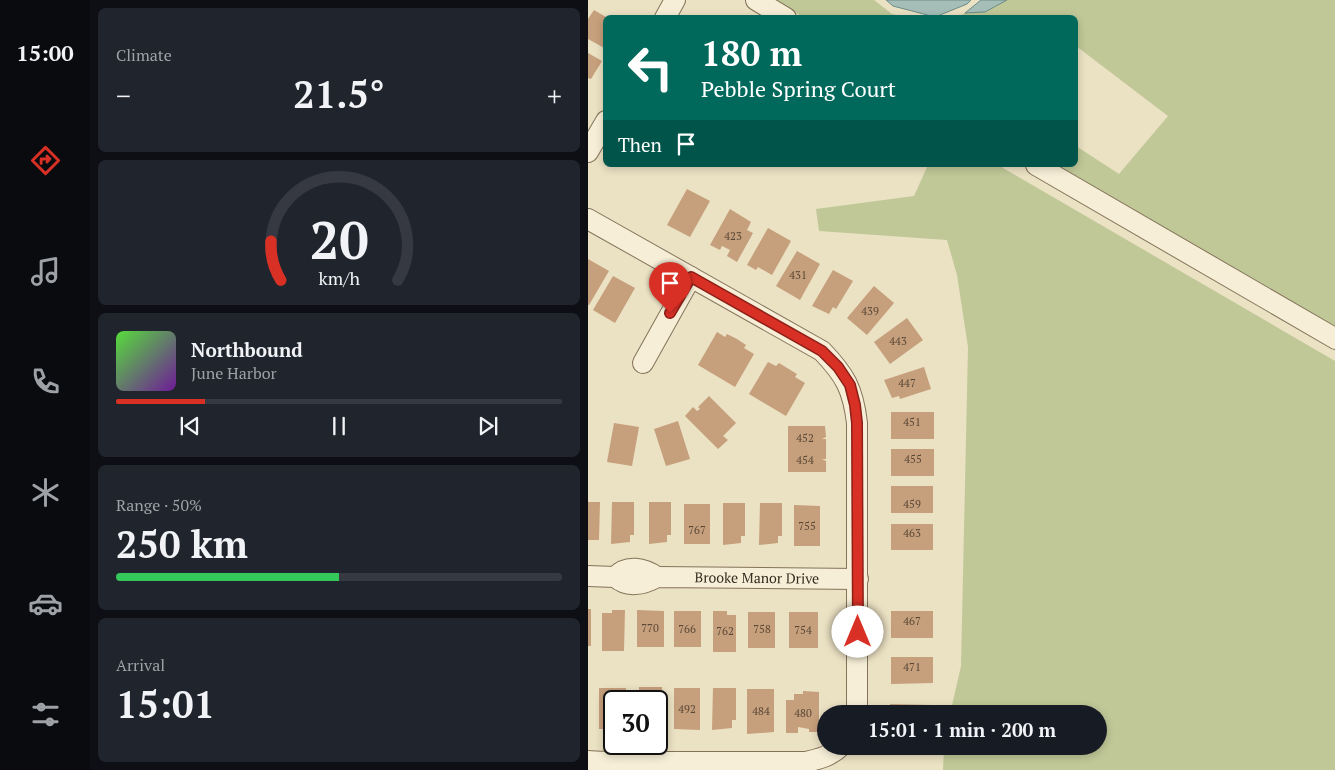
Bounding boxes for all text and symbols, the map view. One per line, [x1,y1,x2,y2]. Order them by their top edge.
text: 180 m [701,30,802,76]
icon: left [618,35,683,100]
text: 15:00 [16,38,74,67]
text: Climate [116,44,172,66]
text: 21.5° [293,69,385,119]
text: Pebble Spring Court [701,74,896,103]
text: − [116,77,131,114]
text: + [547,77,562,114]
icon: arrive [672,130,700,158]
text: Then [618,132,662,157]
icon: directions [28,143,63,178]
text: 20 [310,205,368,274]
house number: 423 [724,229,742,243]
icon: music [28,254,63,289]
pin [649,262,691,313]
text: km/h [318,266,360,290]
house number: 431 [789,268,807,282]
icon: arrive [656,269,684,297]
house number: 439 [861,304,879,318]
house number: 443 [889,334,907,348]
text: Northbound [191,337,303,362]
text: June Harbor [191,362,277,384]
icon: phone [28,364,63,399]
house number: 447 [898,376,916,390]
icon: previous [176,412,204,440]
icon: pause [325,412,353,440]
icon: next [474,412,502,440]
house number: 451 [903,415,921,429]
house number: 452 [796,431,814,445]
house number: 455 [904,452,922,466]
house number: 454 [796,453,814,467]
icon: climate [28,475,63,510]
text: Range · 50% [116,494,202,516]
house number: 459 [903,497,921,511]
text: 250 km [116,519,248,569]
house number: 755 [798,519,816,533]
house number: 767 [688,523,706,537]
house number: 463 [903,526,921,540]
street label: Brooke Manor Drive [695,567,819,588]
icon: car [28,586,63,621]
position arrow [831,605,883,657]
house number: 467 [903,614,921,628]
house number: 770 [641,621,659,635]
house number: 766 [678,622,696,636]
house number: 758 [753,622,771,636]
house number: 754 [794,623,812,637]
house number: 762 [716,624,734,638]
text: Arrival [116,654,165,676]
house number: 471 [903,660,921,674]
text: 15:01 [116,679,215,729]
speed limit sign: 30 [603,690,668,755]
icon: filters [28,697,63,732]
house number: 492 [678,702,696,716]
house number: 484 [752,704,770,718]
house number: 480 [794,706,812,720]
text: 15:01 · 1 min · 200 m [868,717,1056,742]

